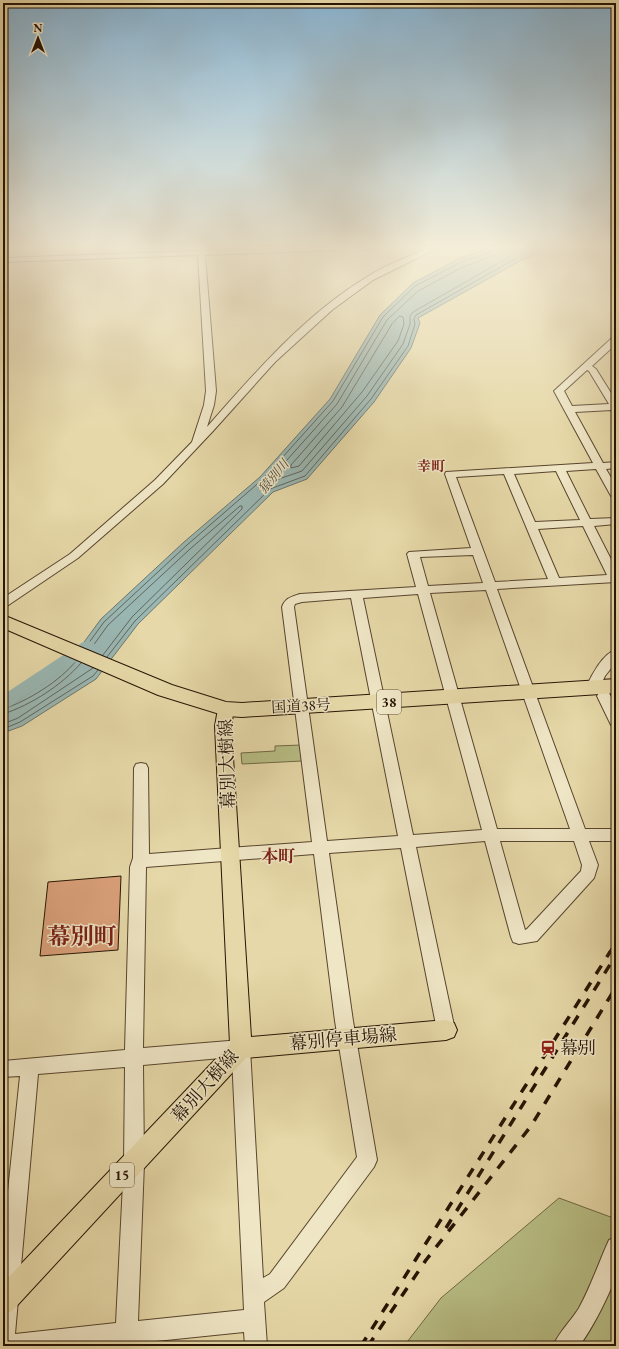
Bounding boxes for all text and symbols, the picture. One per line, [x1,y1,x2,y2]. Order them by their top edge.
north arrow [18,18,58,58]
text: N [34,21,43,35]
water label: 猿別川 [254,454,294,497]
district label: 幸町 [417,457,446,475]
road number: 38 [377,690,401,714]
street label: 国道38号 [271,694,331,717]
street label: 幕別大樹線 [213,719,240,809]
district label: 本町 [261,845,295,867]
district label: 幕別町 [48,921,117,951]
street label: 幕別停車場線 [288,1022,398,1055]
place label: 幕別 [560,1036,596,1059]
station icon: 幕別 [539,1039,557,1057]
street label: 幕別大樹線 [166,1045,243,1127]
road number: 15 [110,1163,134,1187]

